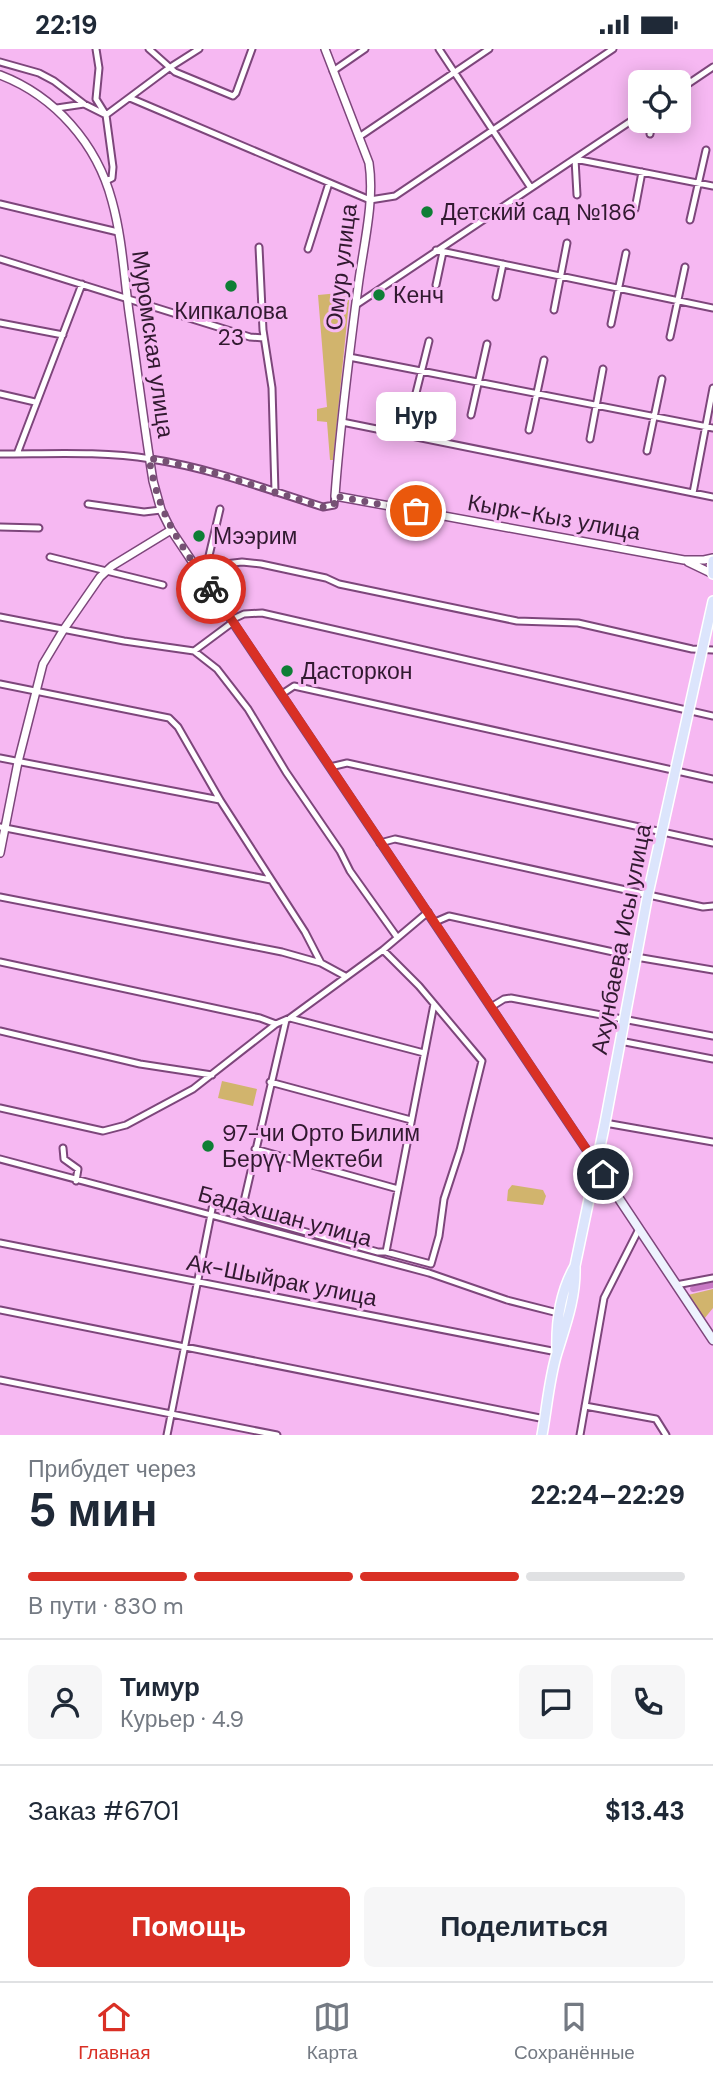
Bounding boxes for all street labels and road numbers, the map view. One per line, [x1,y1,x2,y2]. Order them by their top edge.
street label: Омур улица [318,202,364,332]
street label: Муромская улица [125,248,181,440]
street label: Кырк-Кыз улица [465,487,643,547]
street label: Ахунбаева Исы улица [584,821,658,1057]
street label: Бадахшан улица [195,1178,375,1254]
street label: Ак-Шыйрак улица [184,1247,380,1313]

